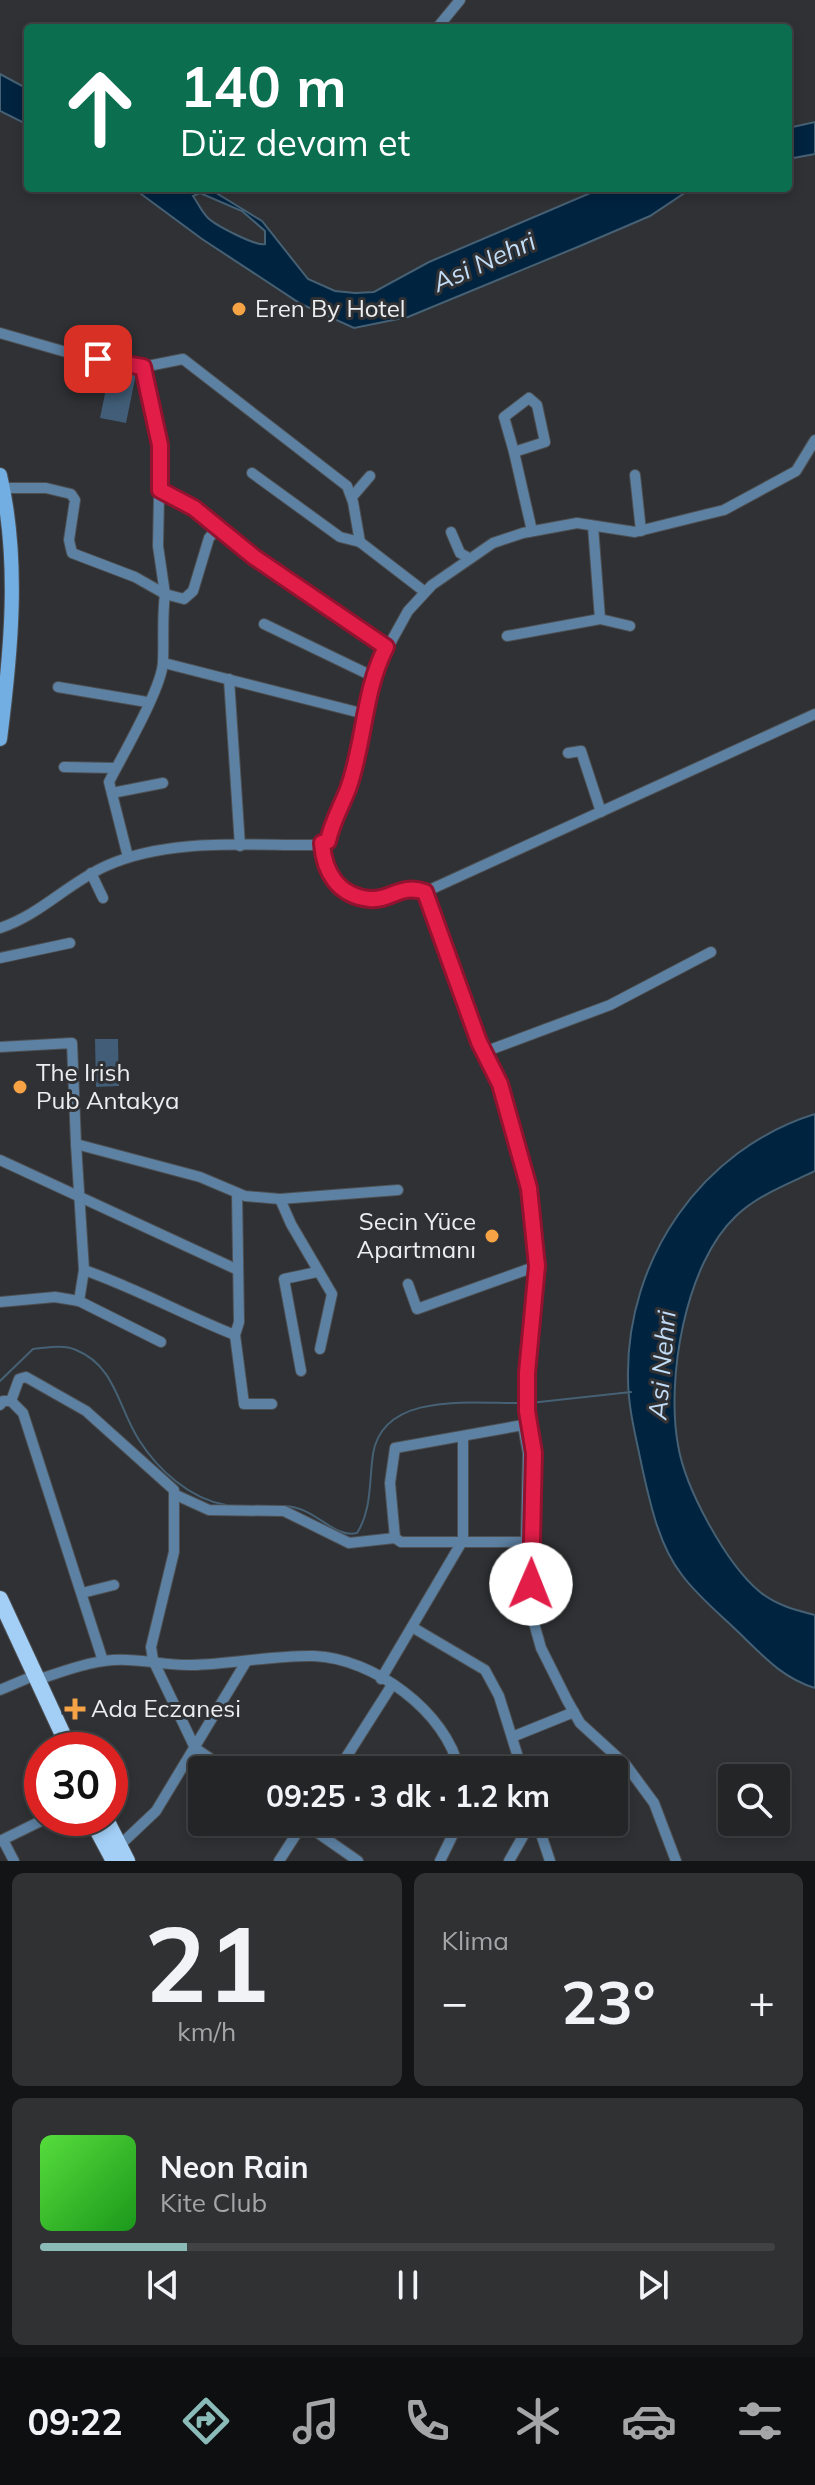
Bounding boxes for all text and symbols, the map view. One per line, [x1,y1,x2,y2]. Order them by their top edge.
text: 140 m [180,51,347,121]
icon: ahead [48,56,152,160]
text: Düz devam et [180,120,410,165]
water label: Asi Nehri [426,224,541,299]
place label: Eren By Hotel [255,293,405,323]
marker: Eren By Hotel [230,300,248,318]
pin [64,325,132,393]
icon: arrive [76,337,120,381]
place label: The Irish Pub Antakya [36,1057,179,1115]
marker: The Irish Pub Antakya [11,1078,29,1096]
place label: Secin Yüce Apartmanı [357,1206,476,1264]
marker: Secin Yüce Apartmanı [483,1227,501,1245]
water label: Asi Nehri [640,1308,683,1422]
position arrow [489,1542,573,1626]
place label: Ada Eczanesi [91,1693,241,1723]
marker: Ada Eczanesi [66,1700,84,1718]
speed limit sign: 30 [24,1732,128,1836]
map controls [718,1764,790,1836]
button: search [718,1764,790,1836]
text: 09:25 · 3 dk · 1.2 km [266,1777,550,1815]
text: 21 [144,1897,269,2028]
text: Klima [442,1924,509,1957]
text: 23° [561,1964,656,2039]
text: − [442,1974,468,2029]
text: + [749,1974,775,2029]
text: km/h [177,2015,236,2048]
text: Neon Rain [160,2148,309,2186]
text: Kite Club [160,2186,267,2219]
icon: previous [141,2263,185,2307]
icon: pause [386,2263,430,2307]
icon: next [631,2263,675,2307]
icon: directions [178,2393,234,2449]
icon: music [288,2393,344,2449]
icon: phone [399,2393,455,2449]
icon: climate [510,2393,566,2449]
icon: car [621,2393,677,2449]
icon: filters [732,2393,788,2449]
text: 09:22 [27,2399,123,2444]

